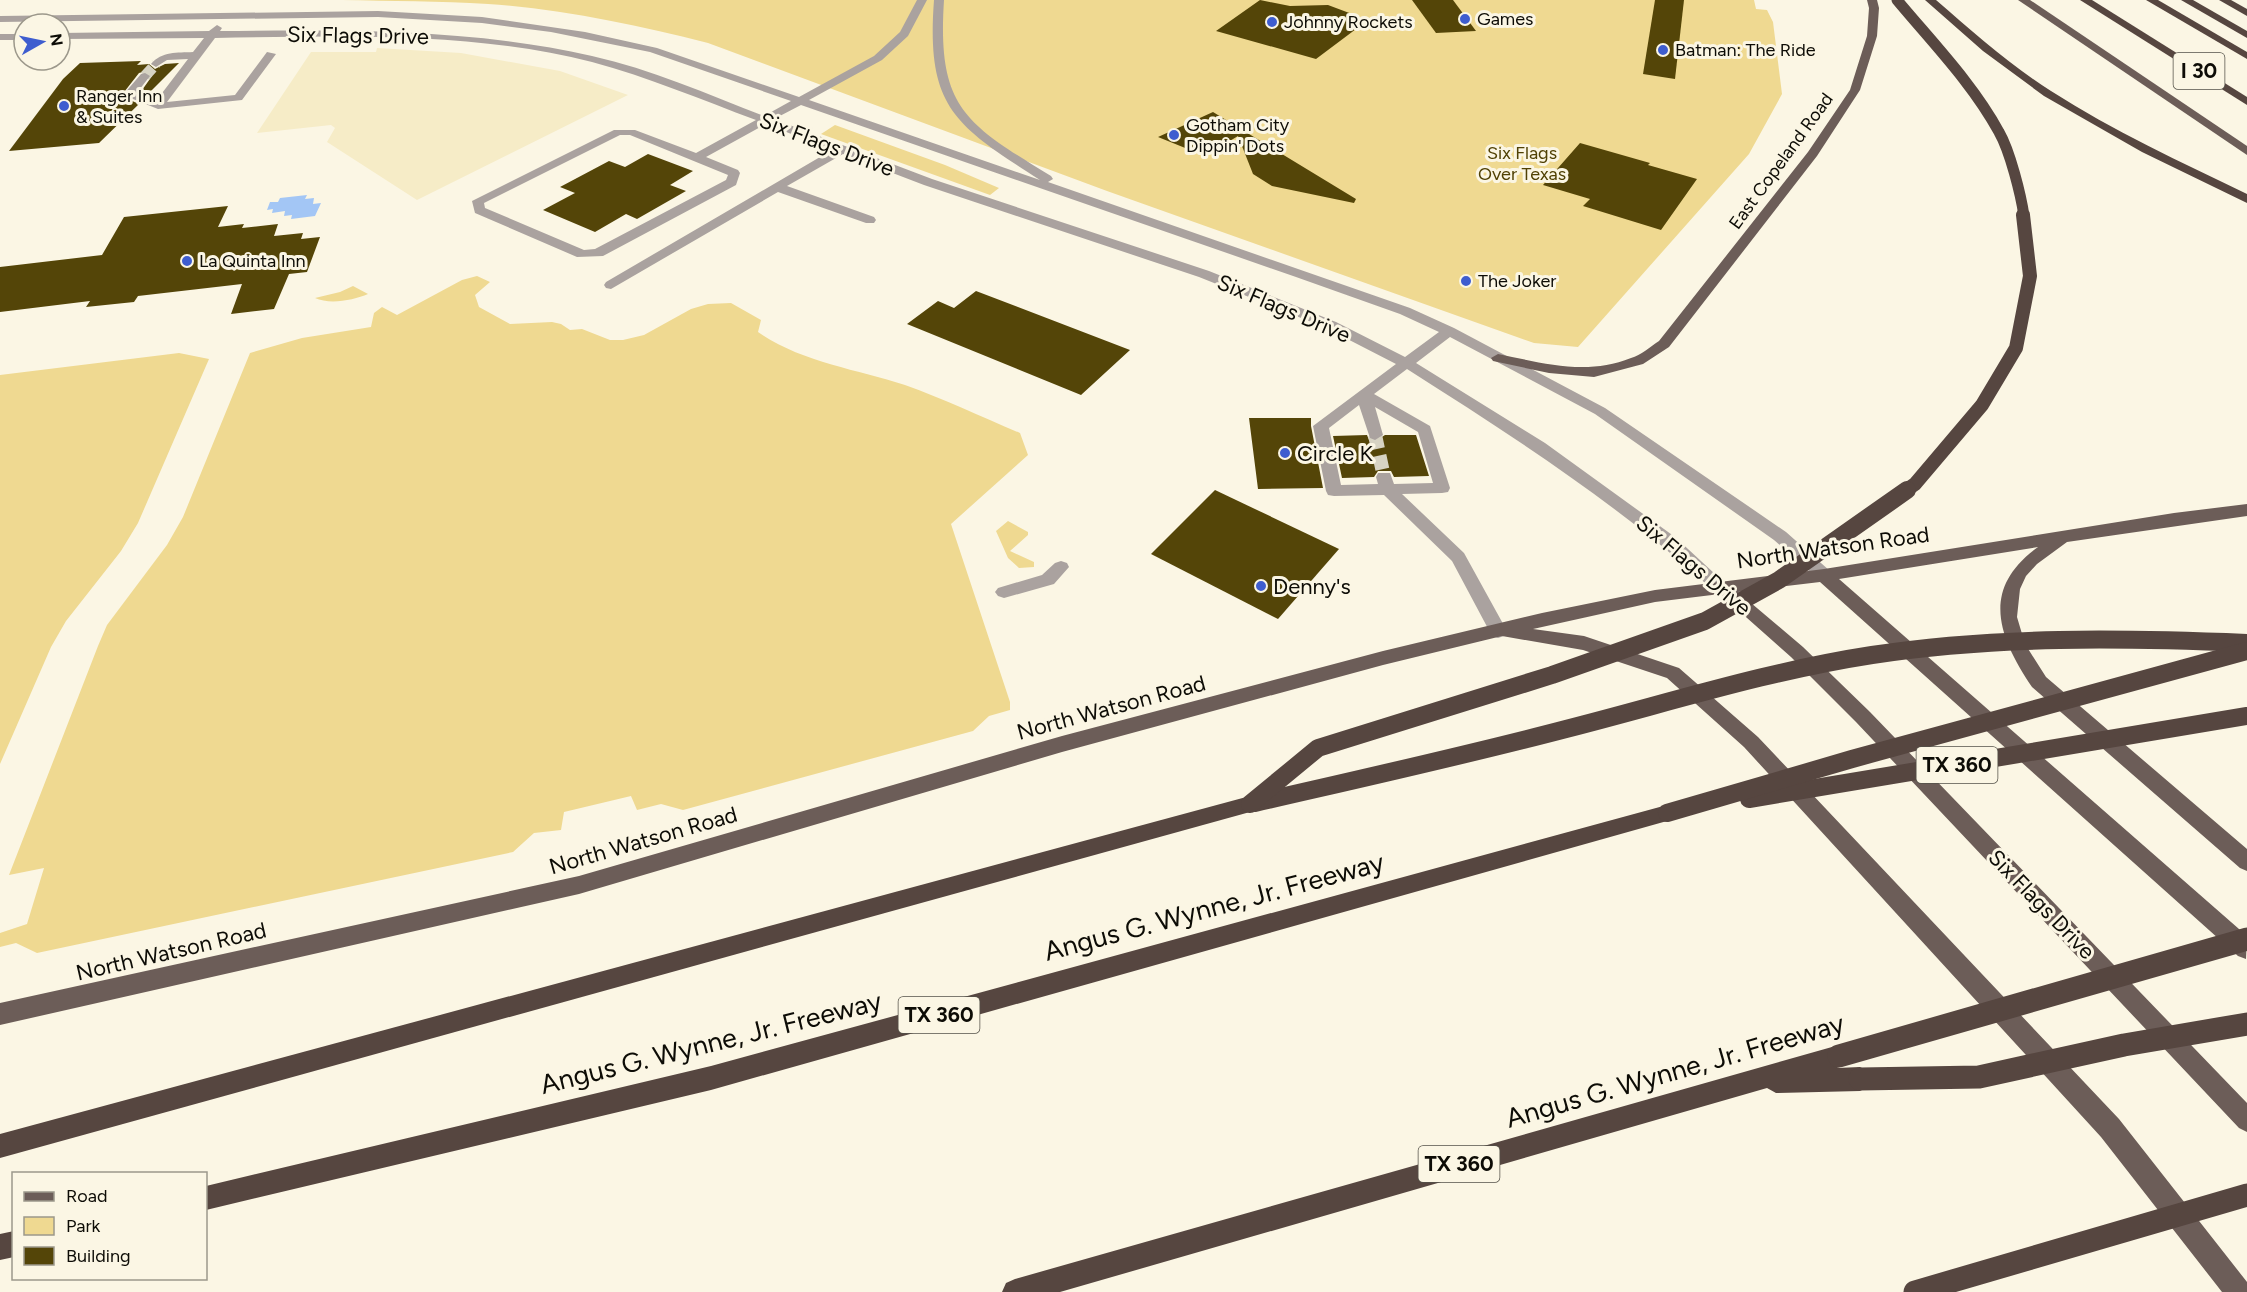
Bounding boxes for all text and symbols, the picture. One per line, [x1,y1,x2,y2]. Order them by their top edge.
place label: Games [1477,8,1533,30]
place label: Johnny Rockets [1284,11,1413,33]
north arrow [12,12,72,72]
marker: Games [1458,12,1472,26]
marker: Johnny Rockets [1265,15,1279,29]
street label: Six Flags Drive [287,21,429,50]
text: N [46,32,67,47]
place label: Batman: The Ride [1675,39,1816,61]
marker: Batman: The Ride [1656,43,1670,57]
road number: I 30 [2174,53,2224,89]
place label: Ranger Inn & Suites [76,85,162,128]
street label: East Copeland Road [1724,89,1838,233]
marker: Ranger Inn & Suites [57,99,71,113]
street label: Six Flags Drive [756,106,898,183]
place label: Gotham City Dippin' Dots [1186,114,1290,157]
marker: Gotham City Dippin' Dots [1167,128,1181,142]
park label: Six Flags Over Texas [1478,142,1566,185]
place label: La Quinta Inn [199,250,306,272]
marker: La Quinta Inn [180,254,194,268]
street label: Six Flags Drive [1213,268,1354,349]
place label: The Joker [1478,270,1556,292]
marker: The Joker [1459,274,1473,288]
place label: Circle K [1297,440,1374,467]
marker: Circle K [1278,446,1292,460]
street label: Six Flags Drive [1631,509,1757,621]
street label: North Watson Road [1735,521,1931,574]
place label: Denny's [1273,573,1351,600]
marker: Denny's [1254,579,1268,593]
street label: North Watson Road [1014,669,1209,746]
road number: TX 360 [1916,747,1998,783]
street label: North Watson Road [546,801,740,880]
street label: Six Flags Drive [1983,844,2101,965]
street label: Angus G. Wynne, Jr. Freeway [1040,845,1387,968]
street label: North Watson Road [73,916,269,987]
street label: Angus G. Wynne, Jr. Freeway [537,984,885,1101]
road number: TX 360 [898,997,980,1033]
street label: Angus G. Wynne, Jr. Freeway [1502,1006,1848,1135]
road number: TX 360 [1418,1146,1500,1182]
legend [12,1172,207,1280]
text: Road [66,1185,107,1207]
text: Park [66,1215,101,1237]
text: Building [66,1245,131,1267]

